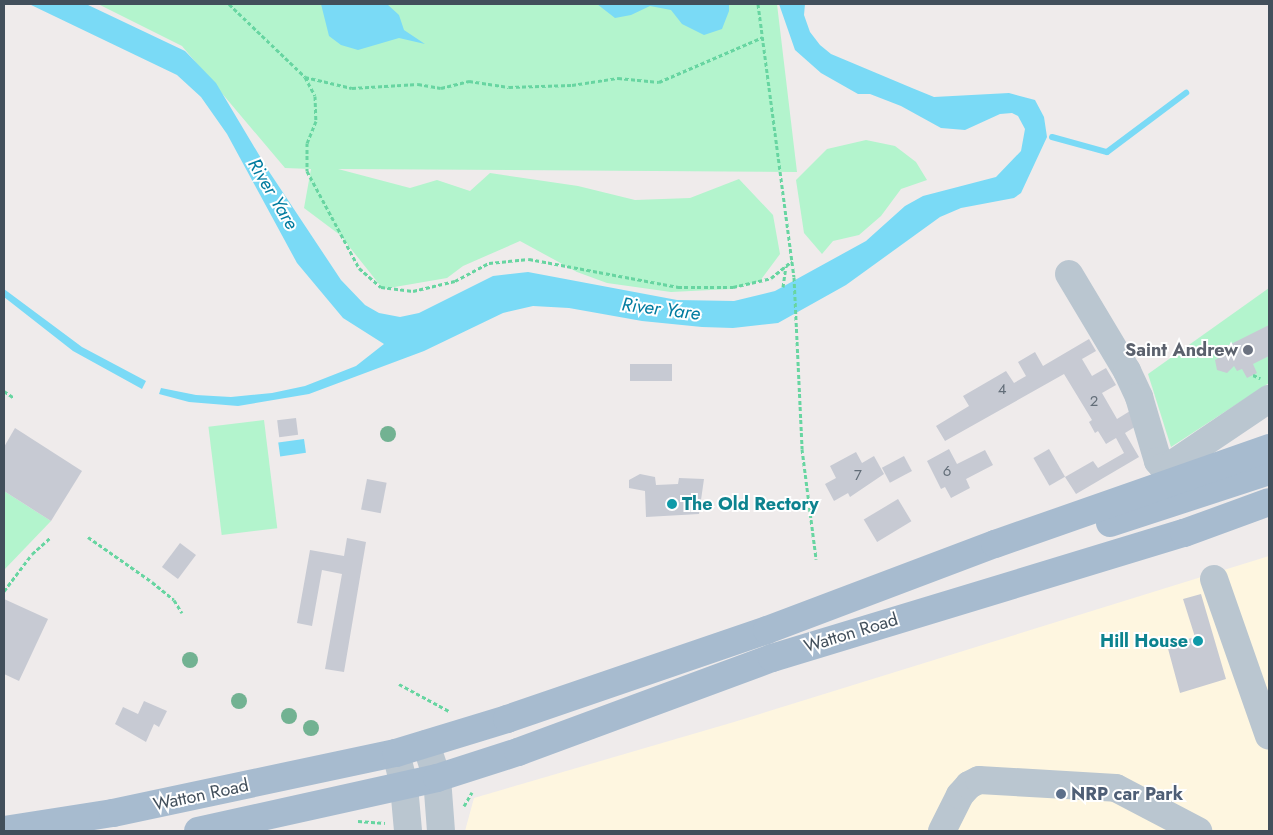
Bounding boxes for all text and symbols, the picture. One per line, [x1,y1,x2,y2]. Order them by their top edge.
water label: River Yare [243,154,303,234]
water label: River Yare [620,293,702,325]
place label: Saint Andrew [1125,339,1238,361]
marker: Saint Andrew [1242,344,1254,356]
house number: 4 [998,381,1006,399]
house number: 2 [1090,393,1098,411]
house number: 6 [943,463,951,481]
house number: 7 [854,467,862,485]
place label: The Old Rectory [682,493,819,515]
marker: The Old Rectory [666,498,678,510]
street label: Watton Road [802,609,900,657]
place label: Hill House [1100,630,1188,652]
marker: Hill House [1192,635,1204,647]
street label: Watton Road [151,774,251,816]
place label: NRP car Park [1071,783,1183,805]
marker: NRP car Park [1055,788,1067,800]

